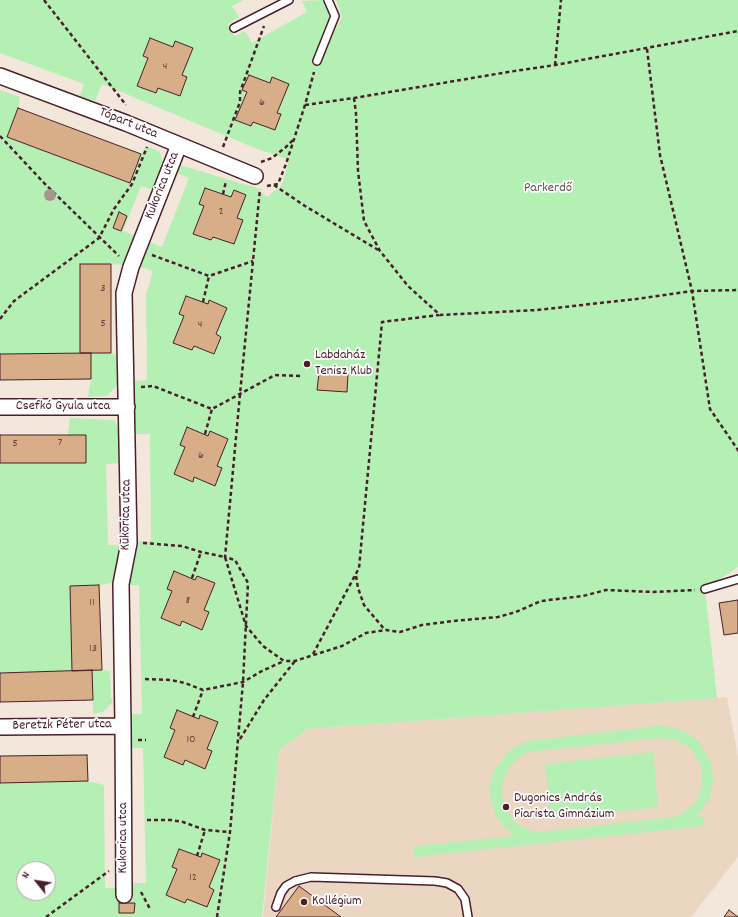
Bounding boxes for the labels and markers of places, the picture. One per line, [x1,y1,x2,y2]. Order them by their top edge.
place label: Labdaház Tenisz Klub [315,348,372,380]
marker: Labdaház Tenisz Klub [302,359,312,369]
place label: Dugonics András Piarista Gimnázium [514,791,614,824]
marker: Dugonics András Piarista Gimnázium [501,802,511,812]
place label: Kollégium [312,894,362,910]
marker: Kollégium [299,897,309,907]

